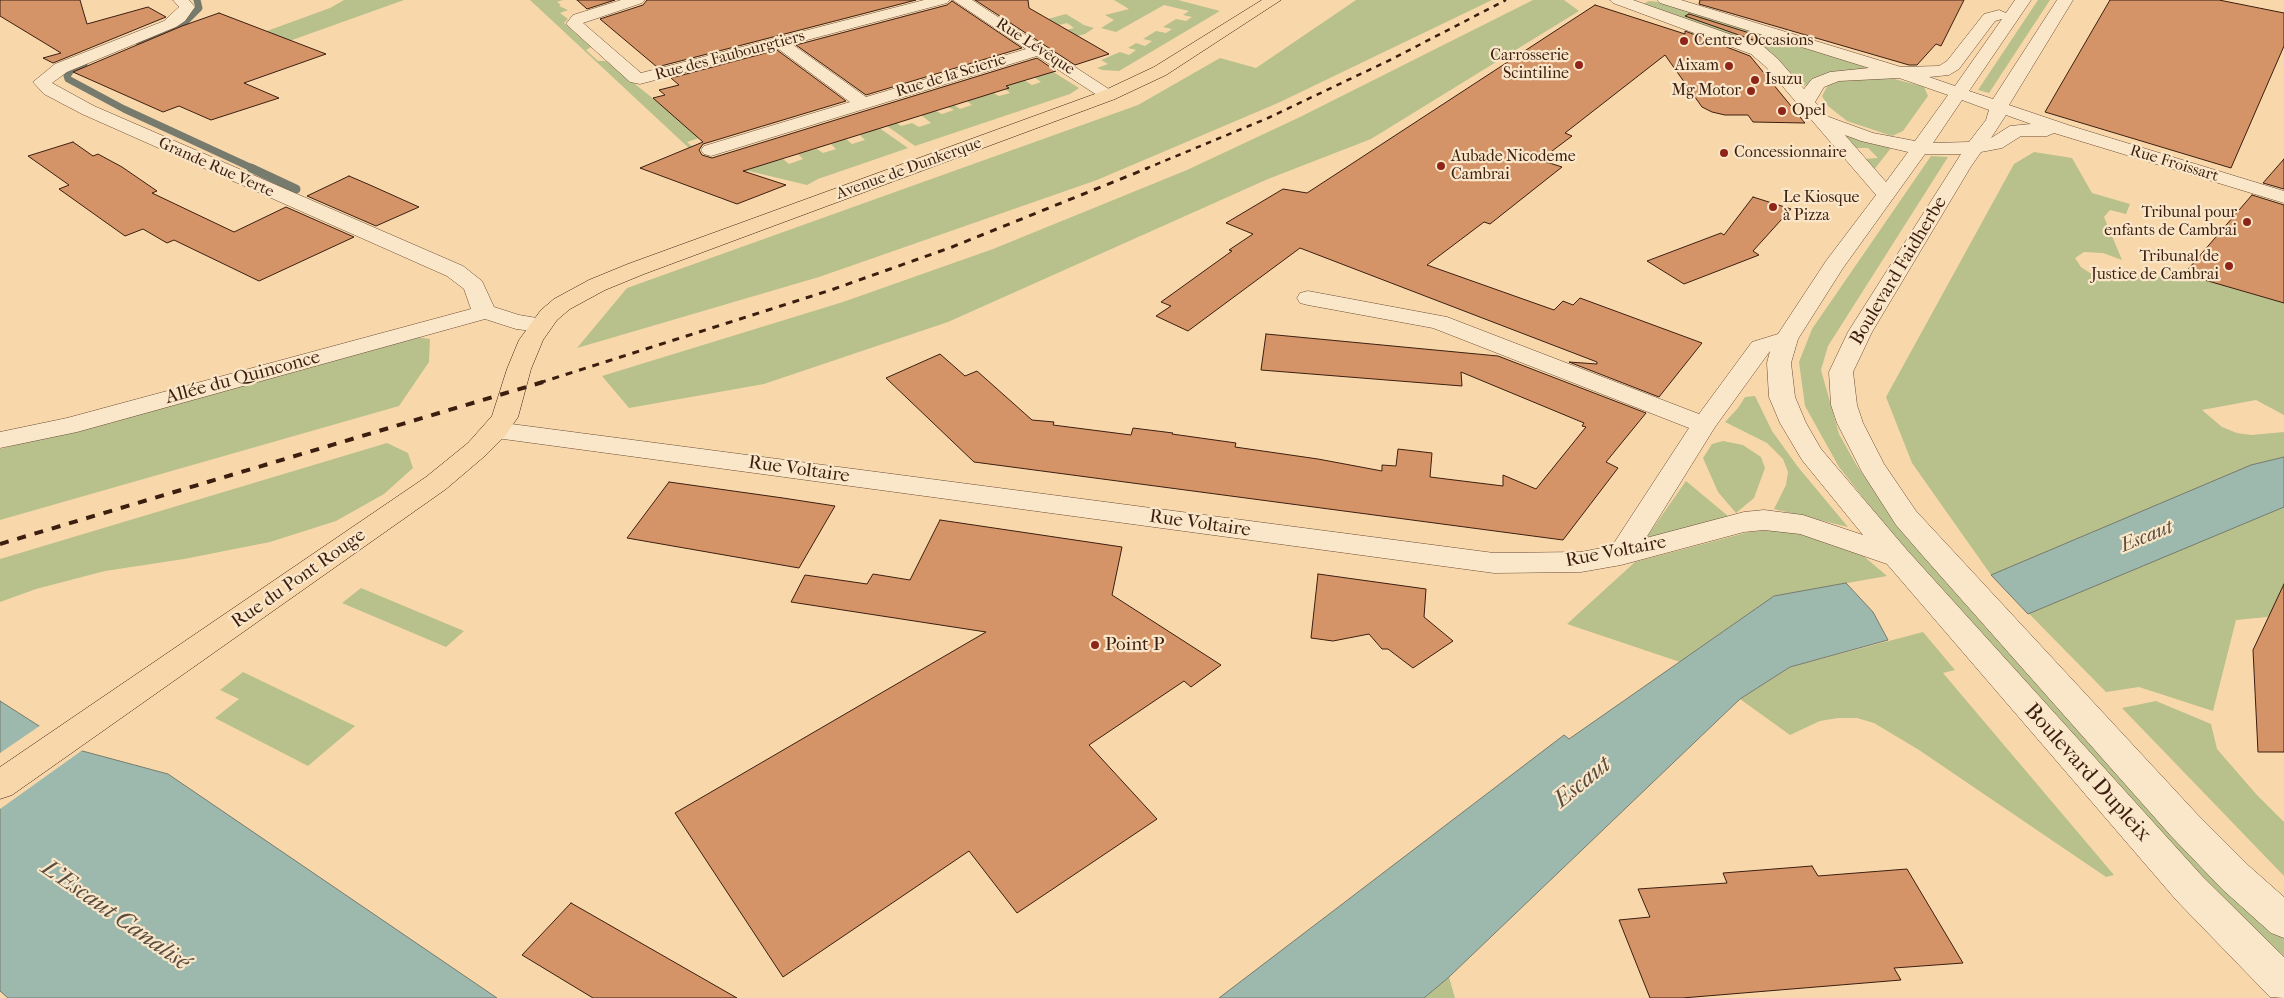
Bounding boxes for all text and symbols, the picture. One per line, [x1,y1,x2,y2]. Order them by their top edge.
street label: Rue Lévêque [992,14,1078,80]
street label: Rue des Faubourgtiers [653,27,807,85]
place label: Centre Occasions [1694,31,1814,51]
marker: Centre Occasions [1678,35,1690,47]
place label: Carrosserie Scintiline [1490,46,1569,84]
street label: Rue de la Scierie [894,50,1008,102]
place label: Aixam [1675,56,1719,76]
marker: Carrosserie Scintiline [1573,59,1585,71]
marker: Aixam [1723,60,1735,72]
place label: Isuzu [1765,70,1802,90]
marker: Isuzu [1749,74,1761,86]
place label: Mg Motor [1671,81,1741,101]
marker: Mg Motor [1745,85,1757,97]
place label: Opel [1792,101,1826,121]
marker: Opel [1776,105,1788,117]
street label: Grande Rue Verte [155,134,277,202]
street label: Avenue de Dunkerque [834,134,984,204]
street label: Rue Froissart [2127,141,2221,187]
place label: Concessionnaire [1734,143,1847,163]
place label: Aubade Nicodeme Cambrai [1451,147,1576,185]
marker: Concessionnaire [1718,147,1730,159]
marker: Aubade Nicodeme Cambrai [1435,160,1447,172]
place label: Le Kiosque à Pizza [1783,188,1860,226]
street label: Boulevard Faidherbe [1846,193,1952,349]
marker: Le Kiosque à Pizza [1767,201,1779,213]
place label: Tribunal pour enfants de Cambrai [2104,203,2237,241]
marker: Tribunal pour enfants de Cambrai [2241,216,2253,228]
place label: Tribunal de Justice de Cambrai [2091,247,2219,285]
marker: Tribunal de Justice de Cambrai [2223,260,2235,272]
street label: Allée du Quinconce [163,346,323,410]
street label: Rue Voltaire [747,452,851,488]
street label: Rue Voltaire [1148,506,1252,542]
water label: Escaut [2117,516,2177,558]
street label: Rue du Pont Rouge [228,524,370,634]
street label: Rue Voltaire [1564,531,1668,573]
place label: Point P [1105,634,1164,656]
marker: Point P [1089,639,1101,651]
street label: Boulevard Dupleix [2018,698,2156,848]
water label: Escaut [1548,751,1618,815]
water label: L'Escaut Canalisé [35,854,195,978]

